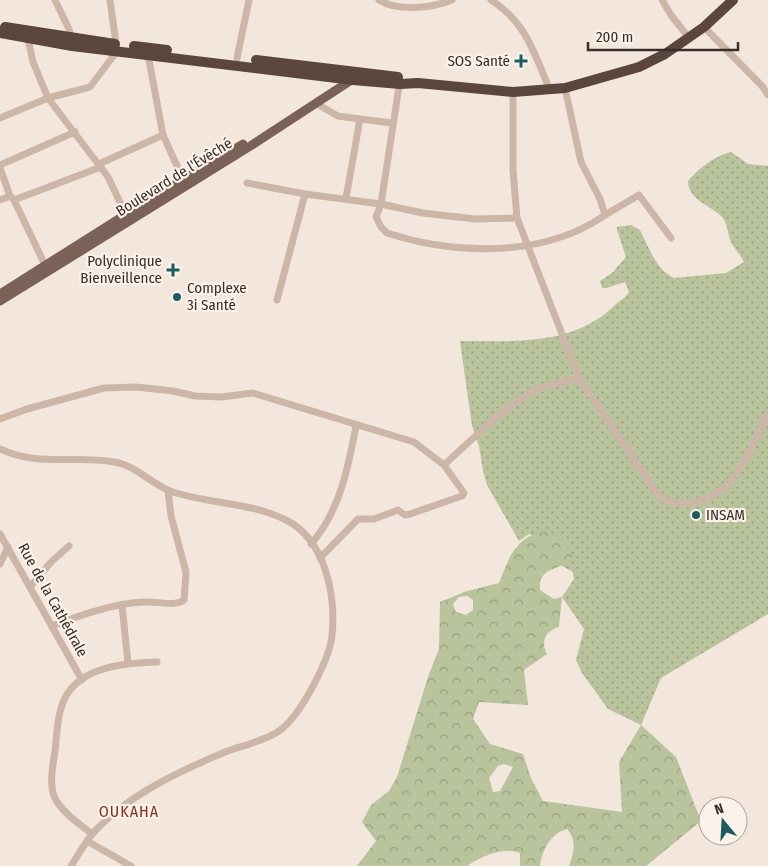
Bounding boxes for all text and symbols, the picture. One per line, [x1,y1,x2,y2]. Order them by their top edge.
scale bar [588,20,738,52]
text: 200 m [596,28,633,46]
place label: SOS Santé [447,52,510,70]
marker: SOS Santé [514,54,528,68]
street label: Boulevard de l'Évêché [113,134,235,220]
place label: Polyclinique Bienveillence [80,252,162,287]
marker: Polyclinique Bienveillence [166,263,180,277]
place label: Complexe 3i Santé [187,279,247,314]
marker: Complexe 3i Santé [171,291,183,303]
place label: INSAM [706,506,745,524]
marker: INSAM [690,509,702,521]
street label: Rue de la Cathédrale [14,540,92,660]
north arrow [698,796,748,846]
text: N [713,800,726,818]
district label: OUKAHA [99,802,159,821]

